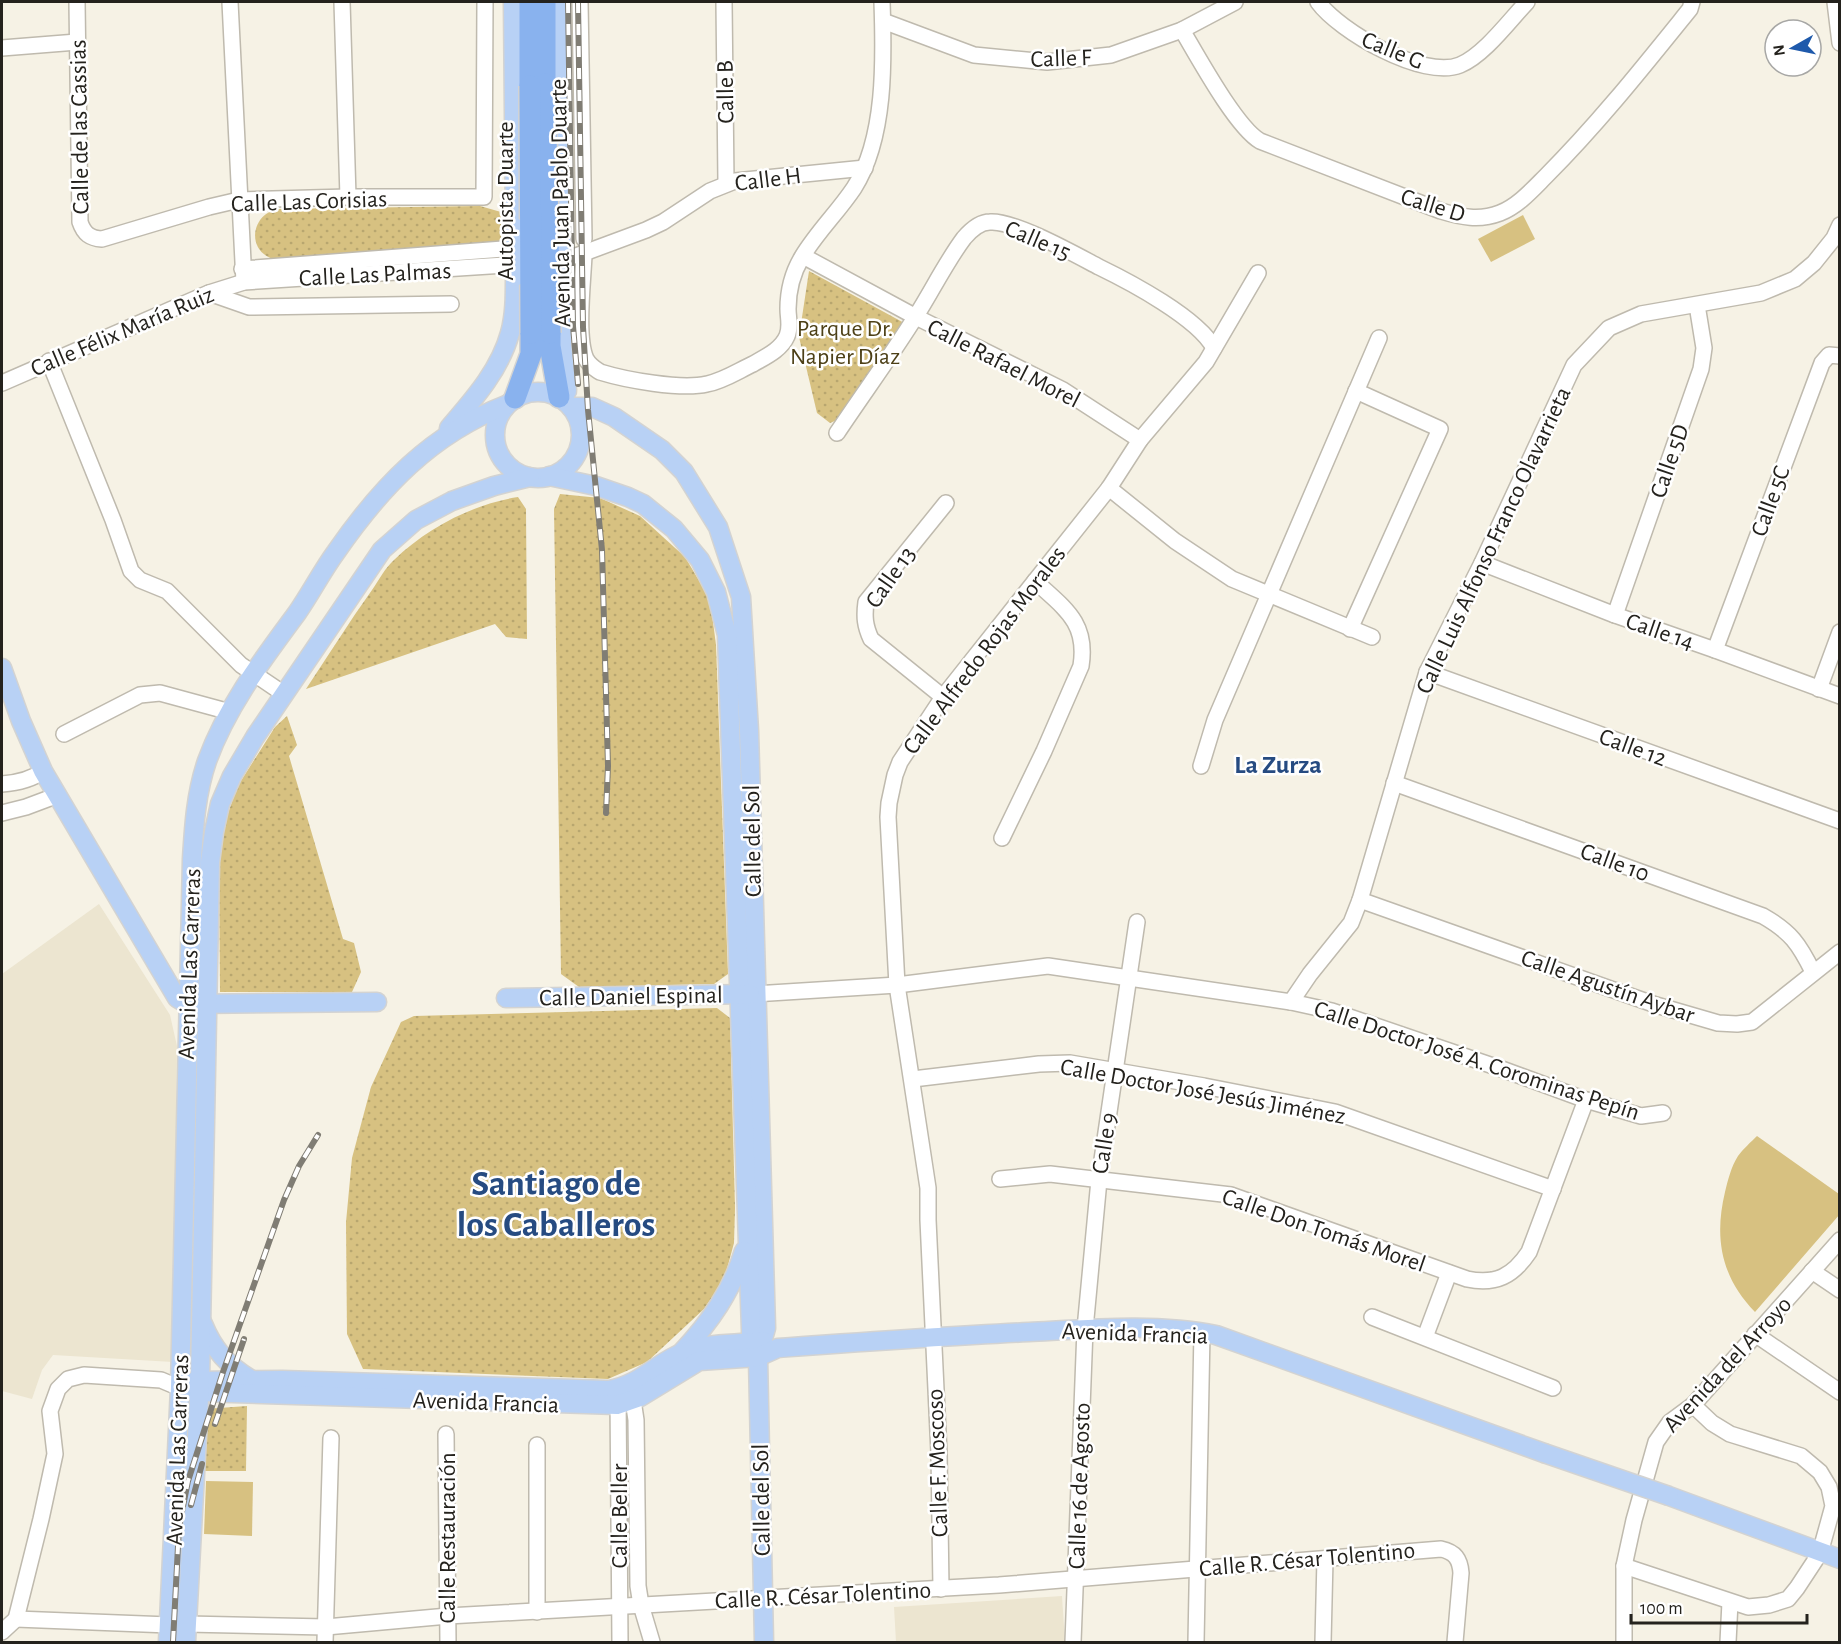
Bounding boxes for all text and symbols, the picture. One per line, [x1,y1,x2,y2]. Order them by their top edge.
north arrow [1763,18,1823,78]
street label: Calle G [1358,28,1427,74]
street label: Calle de las Cassias [66,39,94,215]
text: N [1770,43,1788,57]
street label: Calle F [1030,46,1092,72]
street label: Calle B [713,60,739,124]
street label: Avenida Juan Pablo Duarte [547,79,575,327]
street label: Autopista Duarte [494,121,518,281]
street label: Calle H [733,164,803,196]
street label: Calle D [1398,185,1468,227]
street label: Calle Las Corisias [231,187,387,217]
street label: Calle 15 [1001,216,1074,265]
street label: Calle Las Palmas [298,259,452,291]
street label: Calle Félix María Ruiz [27,283,217,381]
street label: Calle Rafael Morel [923,315,1084,413]
park label: Parque Dr. Napier Díaz [790,317,900,369]
street label: Calle Luis Alfonso Franco Olavarrieta [1412,383,1576,697]
street label: Calle 5D [1646,421,1694,501]
street label: Calle 5C [1747,463,1795,540]
street label: Calle Alfredo Rojas Morales [899,542,1071,759]
street label: Calle 13 [861,543,920,613]
street label: Calle 14 [1623,609,1697,655]
street label: Calle 12 [1596,725,1670,771]
district label: La Zurza [1234,752,1322,778]
street label: Calle del Sol [740,785,766,897]
street label: Calle 10 [1577,839,1652,886]
street label: Avenida Las Carreras [175,868,205,1060]
street label: Calle Agustín Aybar [1518,946,1698,1028]
street label: Calle Daniel Espinal [539,983,723,1011]
street label: Calle Doctor José A. Corominas Pepín [1311,997,1642,1125]
street label: Calle Doctor José Jesús Jiménez [1058,1055,1347,1129]
street label: Calle 9 [1088,1111,1122,1176]
district label: Santiago de los Caballeros [457,1166,655,1243]
street label: Calle Don Tomás Morel [1219,1185,1428,1277]
street label: Avenida del Arroyo [1659,1292,1796,1437]
street label: Avenida Francia [1061,1319,1209,1349]
street label: Avenida Las Carreras [163,1354,193,1546]
street label: Avenida Francia [412,1388,560,1418]
street label: Calle F. Moscoso [923,1388,953,1538]
street label: Calle 16 de Agosto [1065,1402,1095,1570]
street label: Calle del Sol [749,1444,775,1556]
street label: Calle Restauración [436,1452,460,1624]
street label: Calle Beller [608,1463,632,1568]
street label: Calle R. César Tolentino [1198,1539,1416,1581]
street label: Calle R. César Tolentino [714,1578,932,1614]
scale bar [1631,1587,1806,1625]
text: 100 m [1640,1600,1683,1618]

